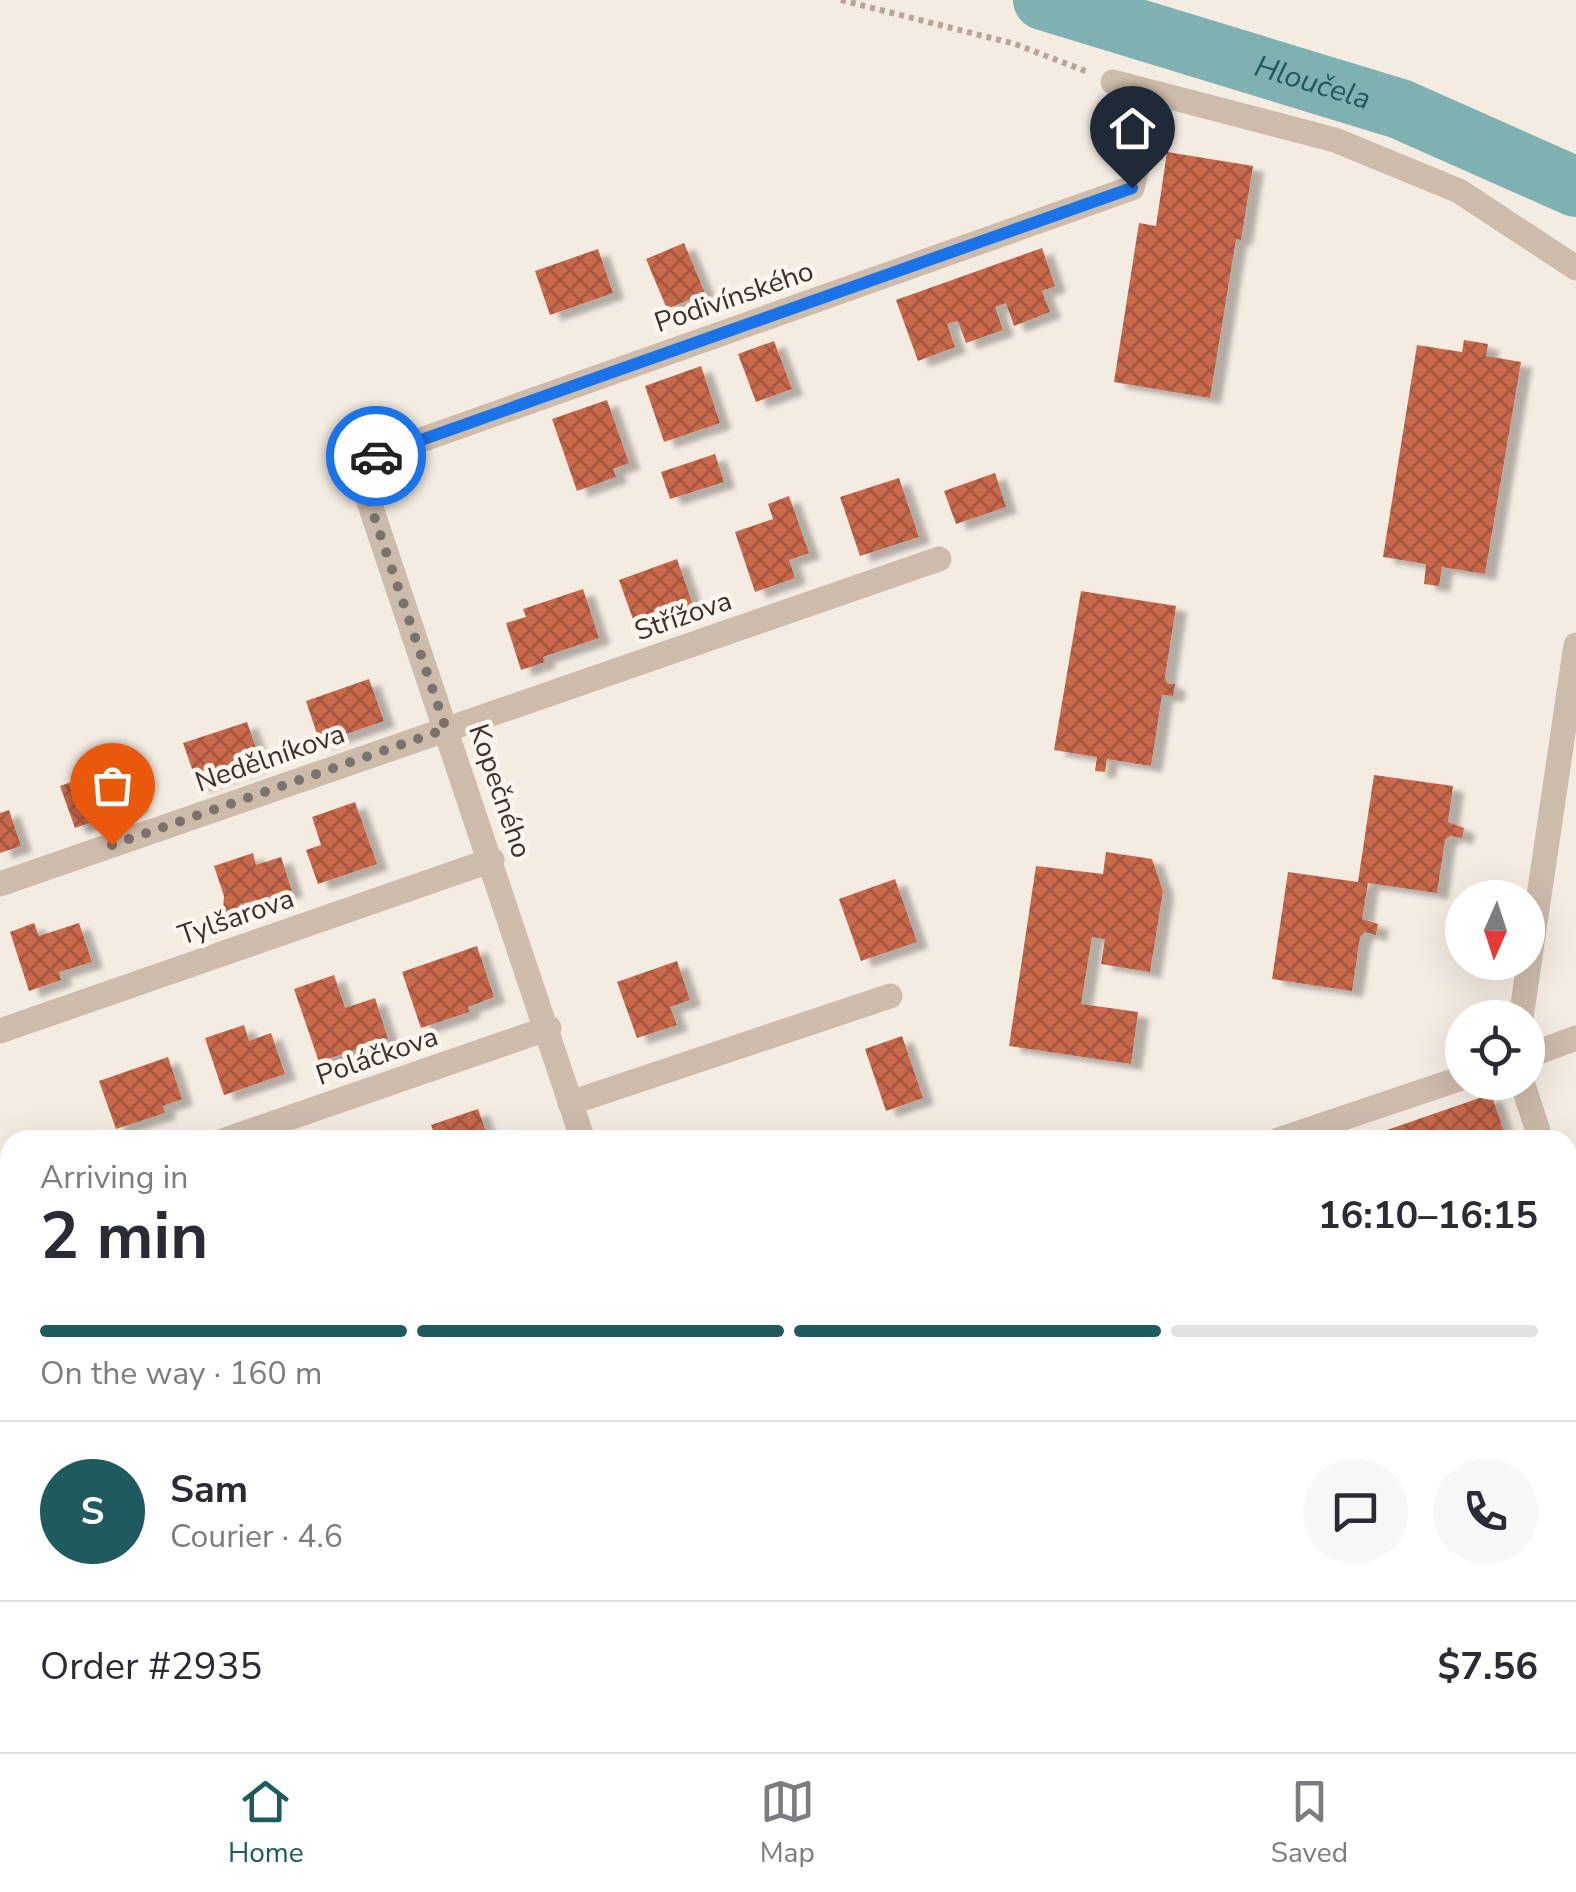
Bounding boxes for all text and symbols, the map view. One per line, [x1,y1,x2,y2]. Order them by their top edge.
water label: Hloučela [1250,45,1376,119]
pin [1090,86,1175,189]
icon: home [1105,101,1160,156]
street label: Podivínského [649,252,819,342]
courier [326,406,426,506]
icon: car [349,429,404,484]
street label: Střížova [629,582,737,650]
street label: Nedělníkova [190,715,350,801]
street label: Kopečného [459,719,541,863]
pin [70,743,155,846]
icon: bag [85,758,140,813]
street label: Tylšarova [173,879,299,955]
north arrow [1445,880,1545,980]
map controls [1445,880,1545,1100]
button: locate [1445,1000,1545,1100]
street label: Poláčkova [311,1017,443,1095]
text: Arriving in [40,1156,188,1199]
text: 16:10–16:15 [1318,1190,1538,1241]
text: 2 min [40,1192,208,1281]
text: On the way · 160 m [40,1352,322,1395]
button: chat [1303,1459,1408,1564]
button: phone [1433,1459,1538,1564]
text: Sam [170,1464,248,1515]
text: S [81,1486,104,1537]
text: Courier · 4.6 [170,1515,343,1558]
text: Order #2935 [40,1641,262,1692]
text: $7.56 [1437,1641,1538,1692]
tab: Home [228,1774,304,1872]
tab: Map [760,1774,815,1872]
tab: Saved [1271,1774,1348,1872]

